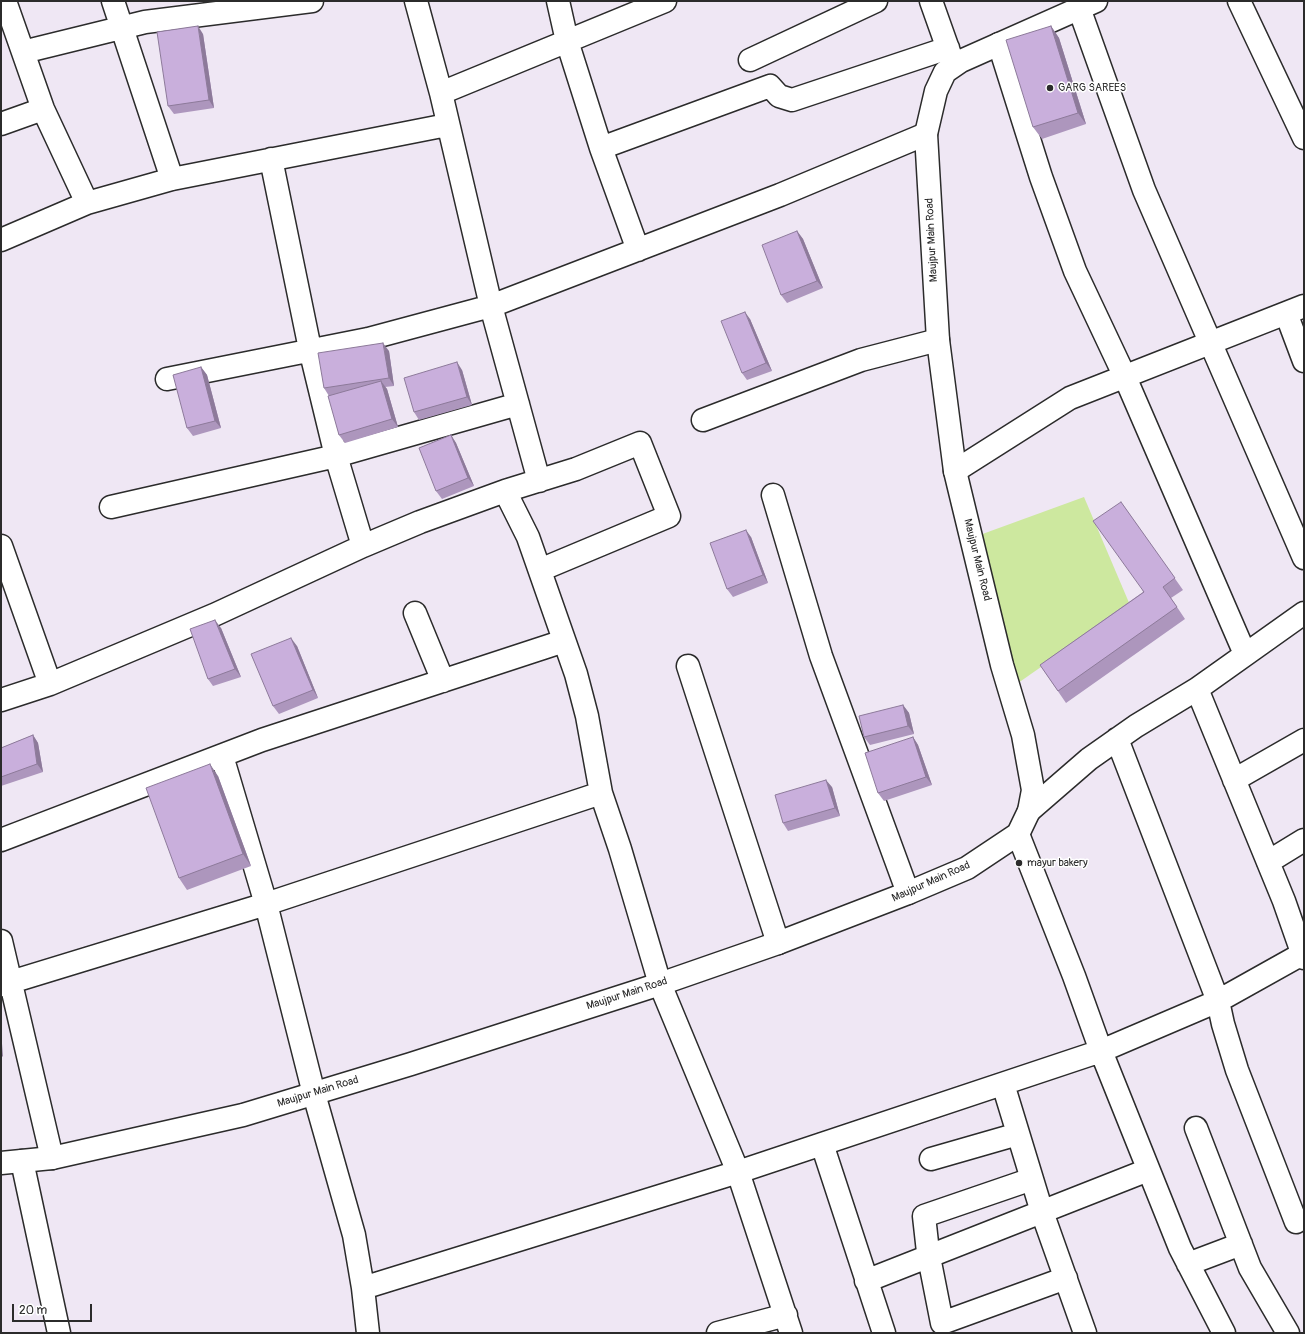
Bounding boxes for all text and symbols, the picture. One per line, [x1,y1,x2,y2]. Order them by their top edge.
place label: GARG SAREES [1058,81,1126,95]
marker: GARG SAREES [1045,83,1055,93]
street label: Maujpur Main Road [923,198,941,282]
street label: Maujpur Main Road [960,518,994,602]
place label: mayur bakery [1027,856,1088,870]
marker: mayur bakery [1014,858,1024,868]
street label: Maujpur Main Road [890,859,972,905]
street label: Maujpur Main Road [585,975,669,1013]
street label: Maujpur Main Road [276,1073,360,1111]
scale bar [14,1296,94,1322]
text: 20 m [19,1303,47,1318]

